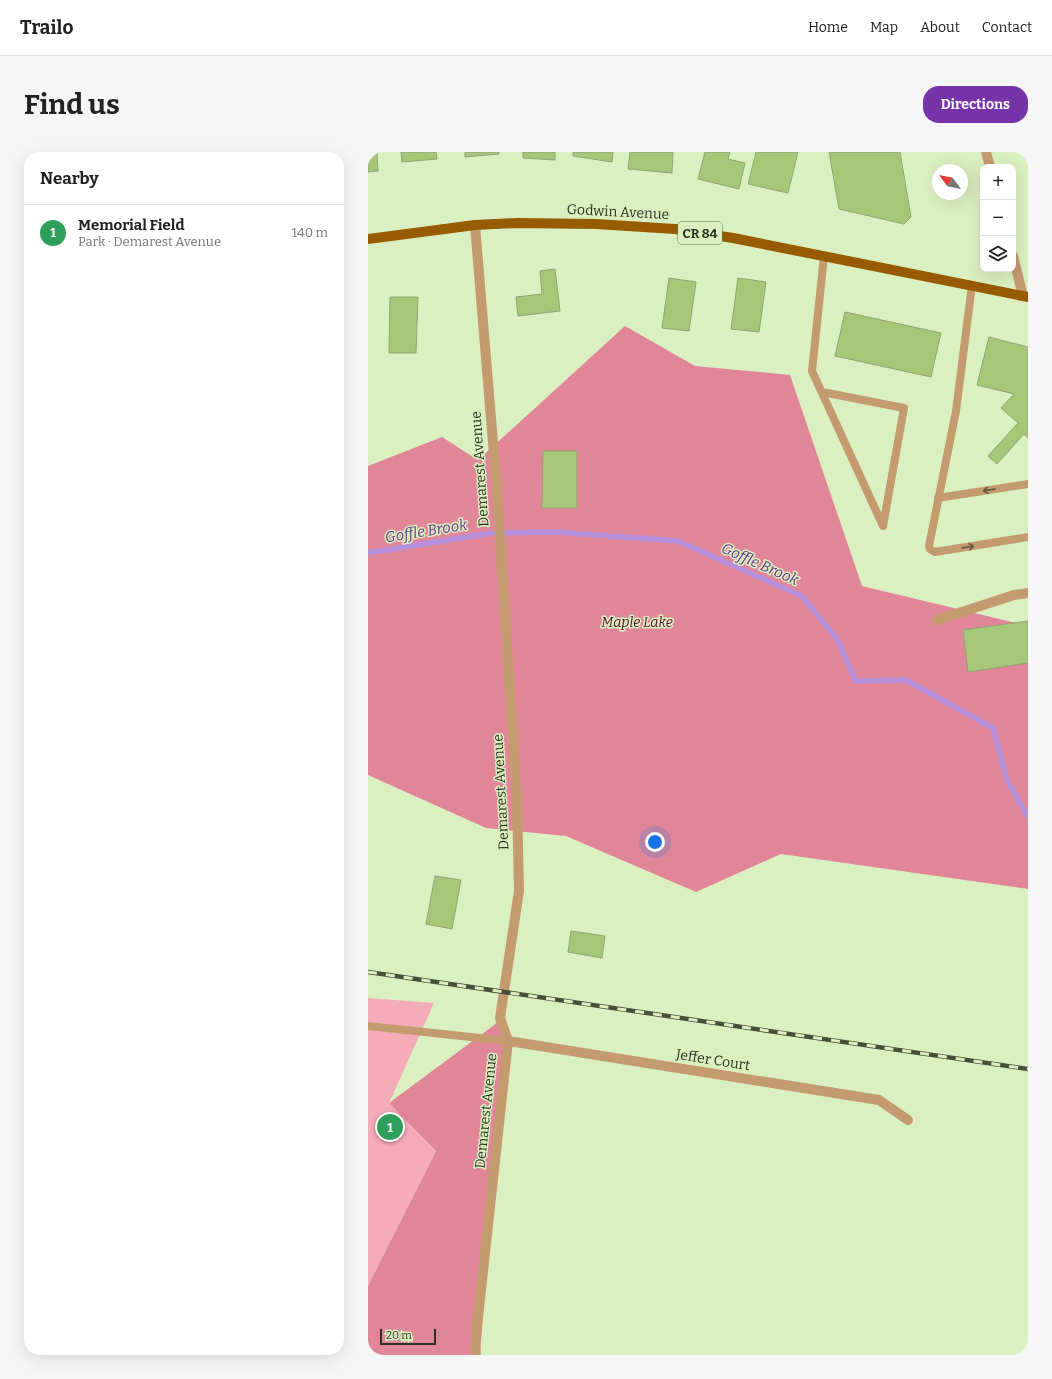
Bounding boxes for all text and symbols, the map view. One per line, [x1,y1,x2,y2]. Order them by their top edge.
text: Trailo [20,16,73,39]
text: Home [808,19,848,36]
text: Map [870,19,898,36]
text: About [920,19,960,36]
text: Contact [982,19,1032,36]
button: Directions [923,86,1028,123]
text: Find us [24,88,120,121]
north arrow [932,164,968,200]
map controls [980,164,1016,272]
button: + [980,164,1016,200]
text: Nearby [40,168,99,189]
button: − [980,200,1016,236]
street label: Godwin Avenue [566,201,670,223]
text: Memorial Field [78,216,185,234]
road number: CR 84 [678,222,722,244]
text: 1 [50,225,56,240]
text: 140 m [292,225,328,240]
text: Park · Demarest Avenue [78,234,221,249]
button: layers [980,236,1016,272]
street label: Demarest Avenue [467,411,493,527]
one-way arrow [983,486,996,494]
water label: Goffle Brook [384,515,469,546]
water label: Goffle Brook [718,539,802,589]
one-way arrow [961,543,974,551]
park label: Maple Lake [601,614,673,631]
street label: Demarest Avenue [489,734,513,850]
your location [645,832,665,852]
street label: Jeffer Court [674,1046,751,1074]
street label: Demarest Avenue [471,1052,501,1170]
pin: 1 [377,1112,403,1142]
scale bar [380,1327,436,1346]
text: 20 m [386,1329,412,1342]

